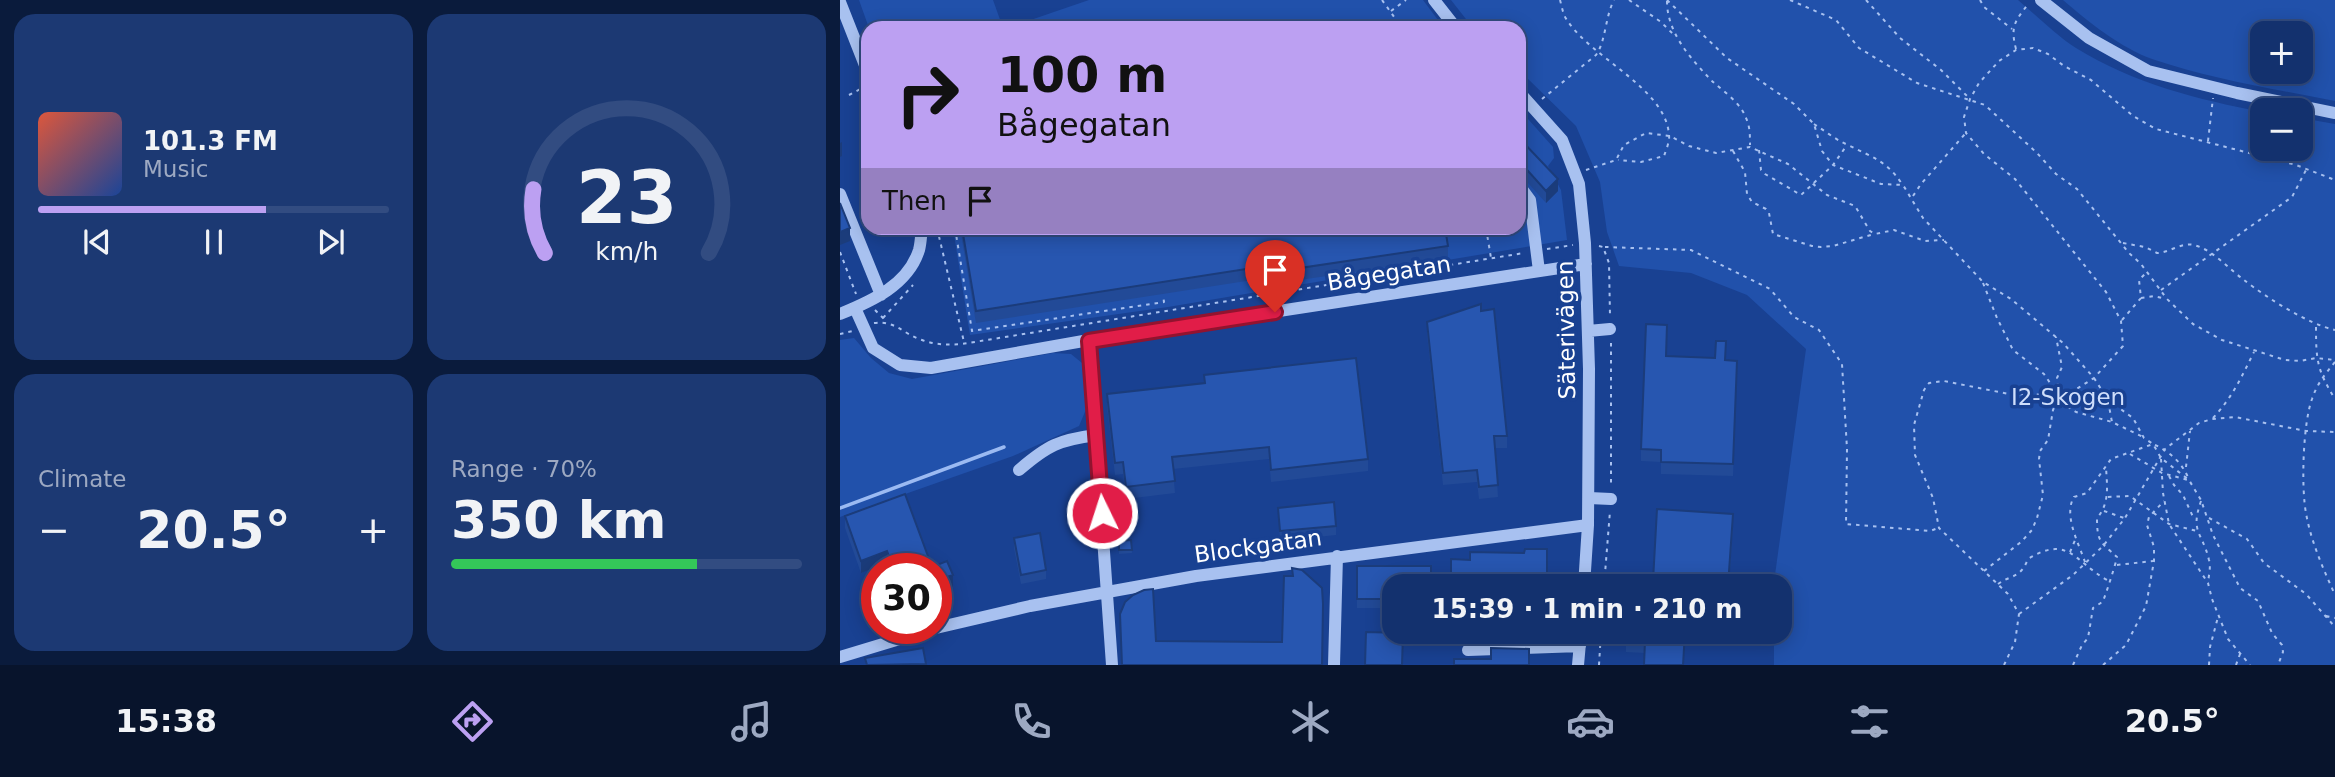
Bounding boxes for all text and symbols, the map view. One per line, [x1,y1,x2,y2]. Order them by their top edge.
map controls [2250,21,2313,161]
button: + [2250,21,2313,84]
text: 100 m [997,47,1167,104]
icon: right [882,49,973,140]
button: − [2250,98,2313,161]
text: Bågegatan [997,106,1171,144]
text: 101.3 FM [143,126,278,156]
text: 23 [576,155,677,240]
text: Music [143,156,208,182]
icon: arrive [961,182,999,220]
text: Then [882,186,947,216]
icon: previous [78,223,116,261]
icon: pause [195,223,233,261]
icon: next [312,223,350,261]
text: km/h [595,237,658,266]
pin [1245,240,1305,312]
street label: Bågegatan [1325,249,1453,296]
icon: arrive [1256,251,1294,289]
street label: Säterivägen [1552,260,1580,400]
park label: I2-Skogen [2011,384,2125,410]
text: Range · 70% [451,456,597,482]
text: Climate [38,466,127,492]
position arrow [1065,476,1139,550]
text: 350 km [451,490,666,550]
text: 20.5° [136,500,291,560]
text: − [38,508,70,552]
text: + [357,508,389,552]
street label: Blockgatan [1193,524,1323,568]
speed limit sign: 30 [861,553,952,644]
text: 15:39 · 1 min · 210 m [1432,594,1742,624]
icon: directions [448,697,497,746]
icon: music [727,697,776,746]
icon: phone [1007,697,1056,746]
icon: climate [1286,697,1335,746]
icon: car [1566,697,1615,746]
icon: filters [1845,697,1894,746]
text: 15:38 [115,702,217,740]
text: 20.5° [2125,702,2220,740]

